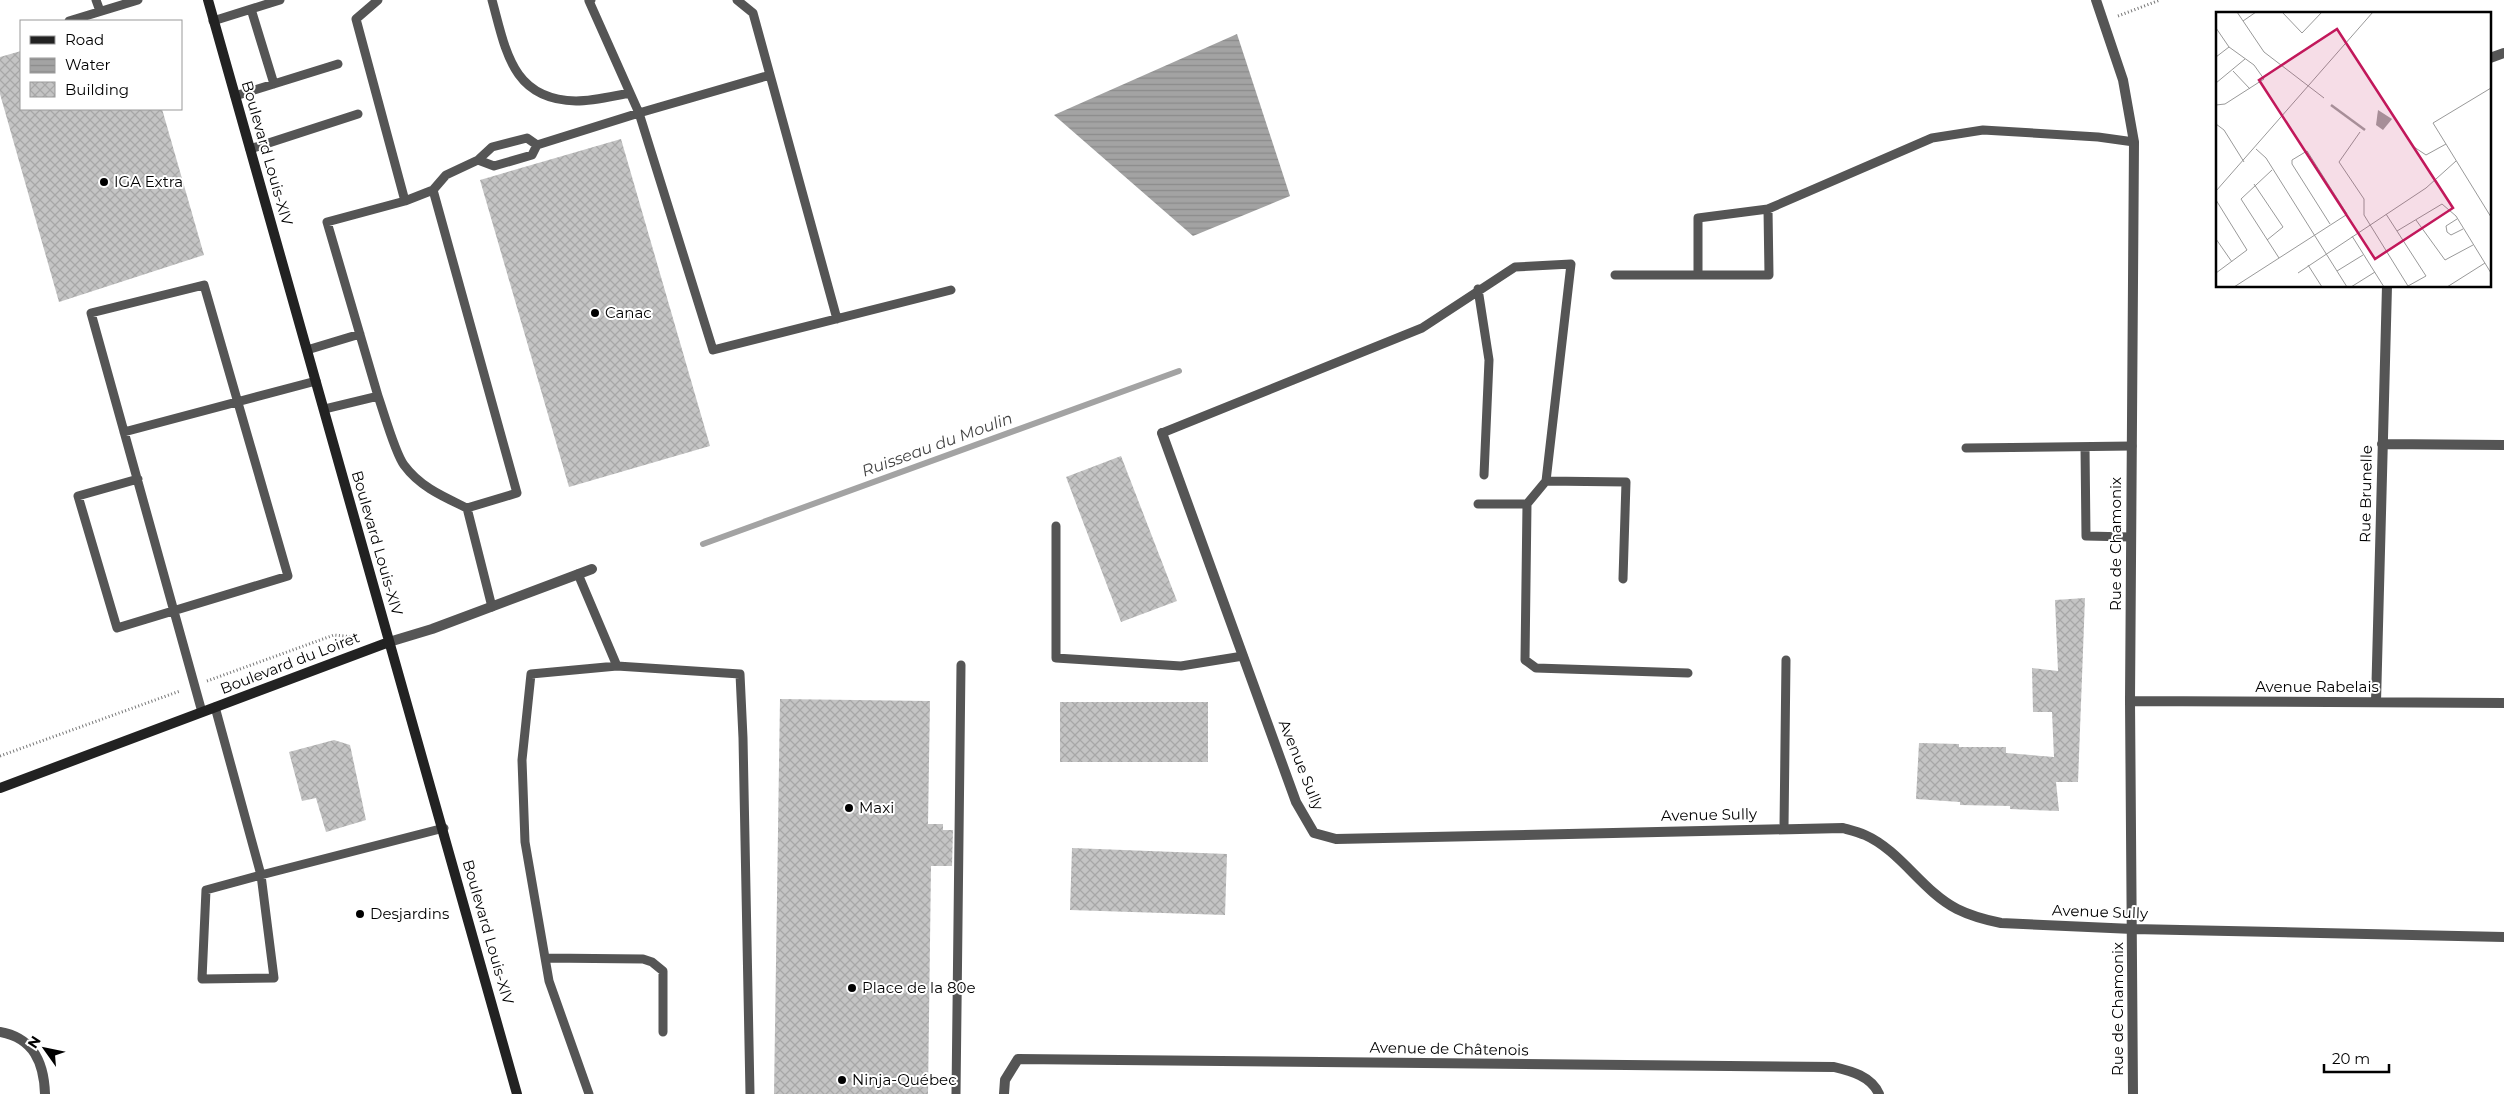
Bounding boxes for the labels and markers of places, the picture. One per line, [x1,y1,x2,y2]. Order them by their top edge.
place label: IGA Extra [114,172,183,191]
marker: IGA Extra [98,176,110,188]
place label: Canac [605,303,652,322]
marker: Canac [589,307,601,319]
place label: Maxi [859,798,894,817]
marker: Maxi [843,802,855,814]
place label: Desjardins [370,904,449,923]
marker: Desjardins [354,908,366,920]
place label: Place de la 80e [862,978,976,997]
marker: Place de la 80e [846,982,858,994]
place label: Ninja-Québec [852,1070,957,1089]
marker: Ninja-Québec [836,1074,848,1086]

